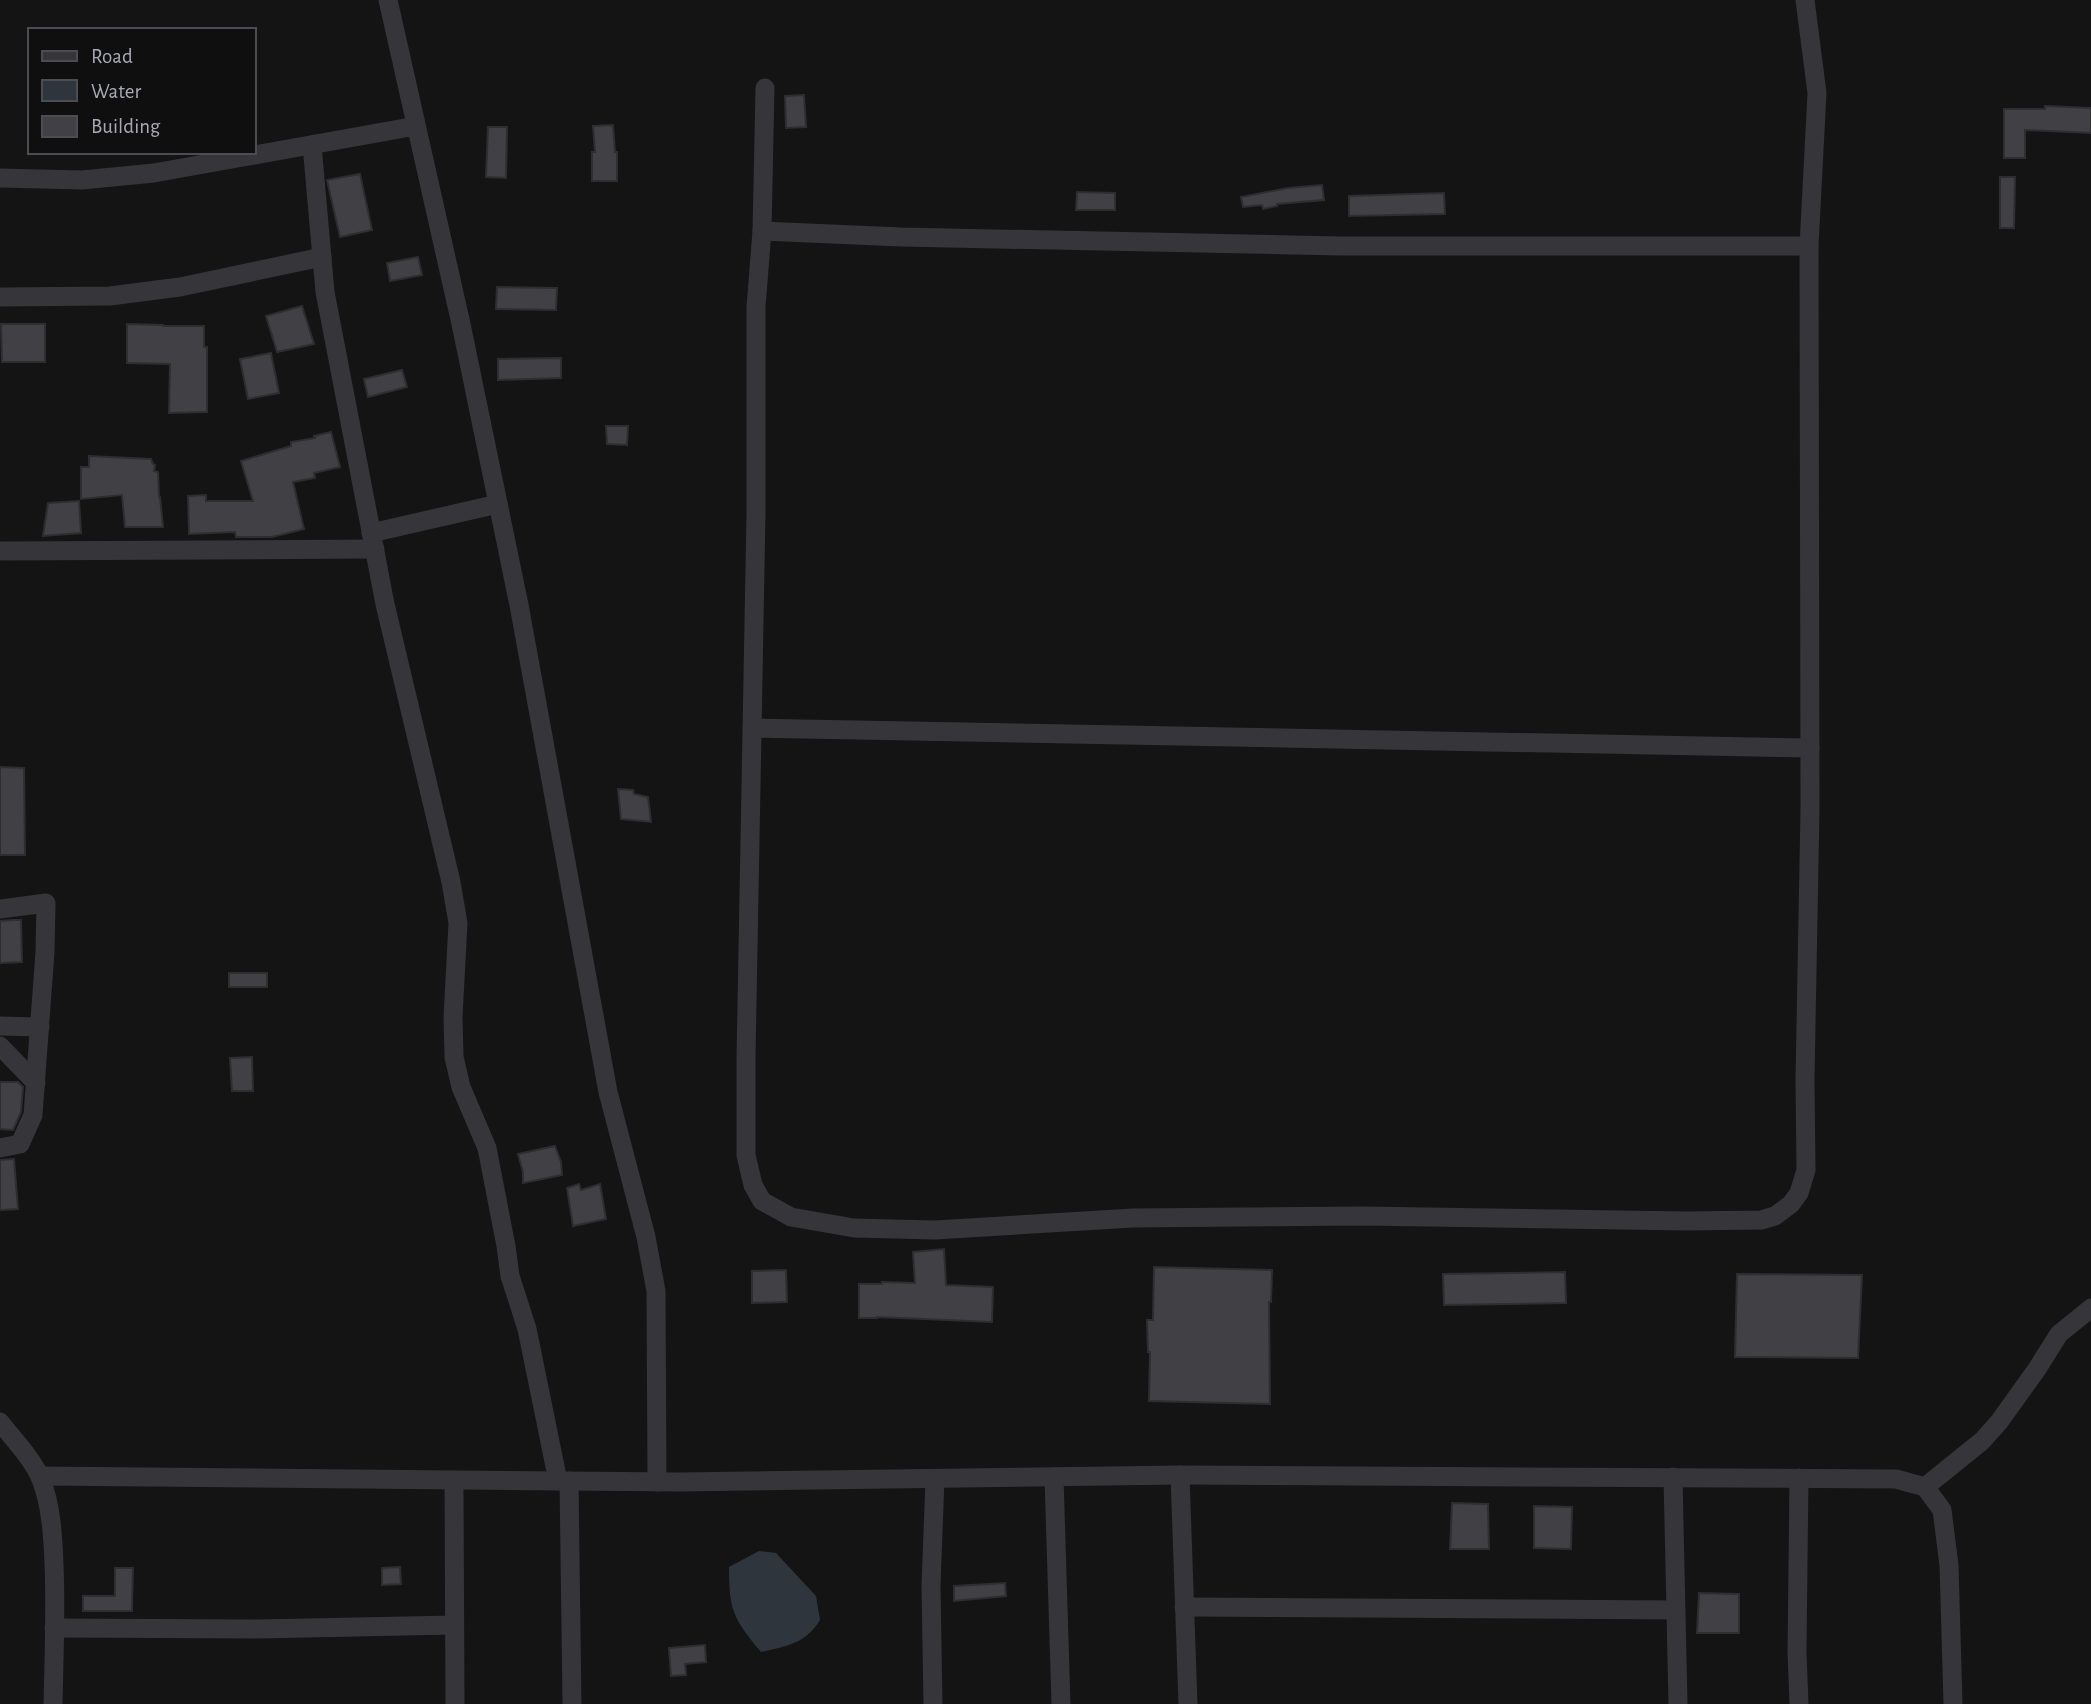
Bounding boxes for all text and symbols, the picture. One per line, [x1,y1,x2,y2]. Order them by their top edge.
legend [28,28,256,154]
text: Road [91,46,133,67]
text: Water [91,81,141,102]
text: Building [91,116,161,137]

